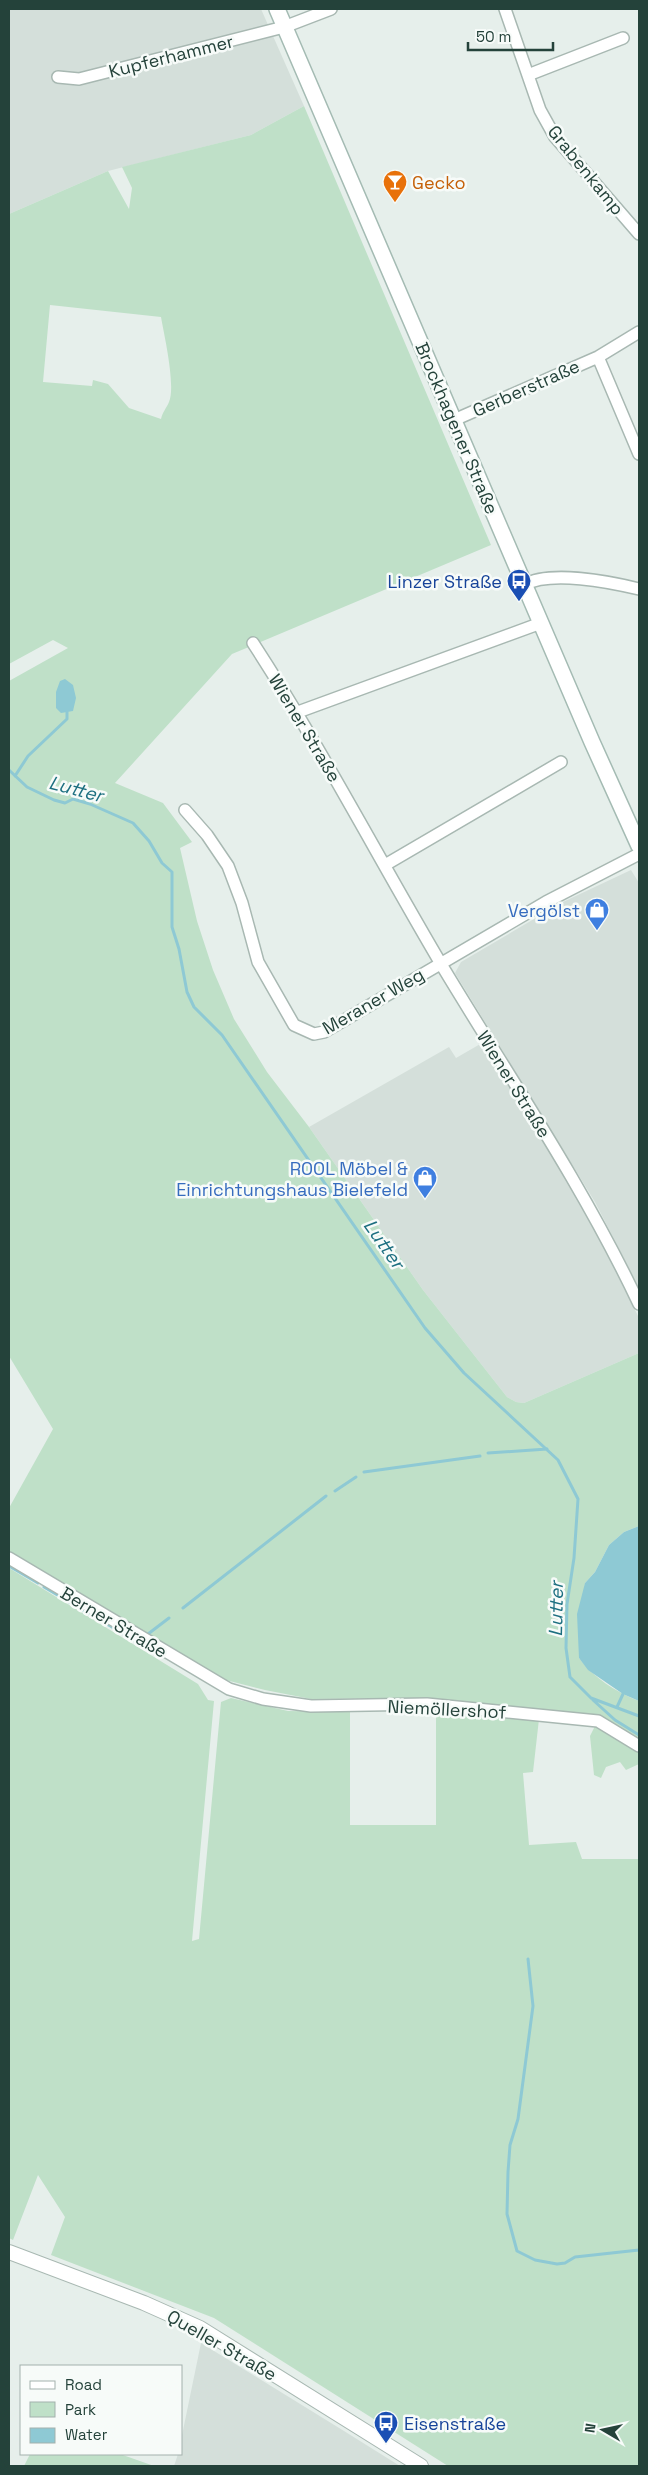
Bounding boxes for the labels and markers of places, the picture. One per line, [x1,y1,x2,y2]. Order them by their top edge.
bar icon: Gecko [382,169,408,203]
place label: Gecko [412,171,466,194]
bus stop icon: Linzer Straße [506,568,532,602]
place label: Linzer Straße [388,570,502,593]
shop icon: Vergölst [584,897,610,931]
place label: Vergölst [508,899,580,922]
place label: ROOL Möbel & Einrichtungshaus Bielefeld [176,1157,408,1201]
shop icon: ROOL Möbel & Einrichtungshaus Bielefeld [412,1165,438,1199]
bus stop icon: Eisenstraße [373,2410,399,2444]
place label: Eisenstraße [404,2412,506,2435]

